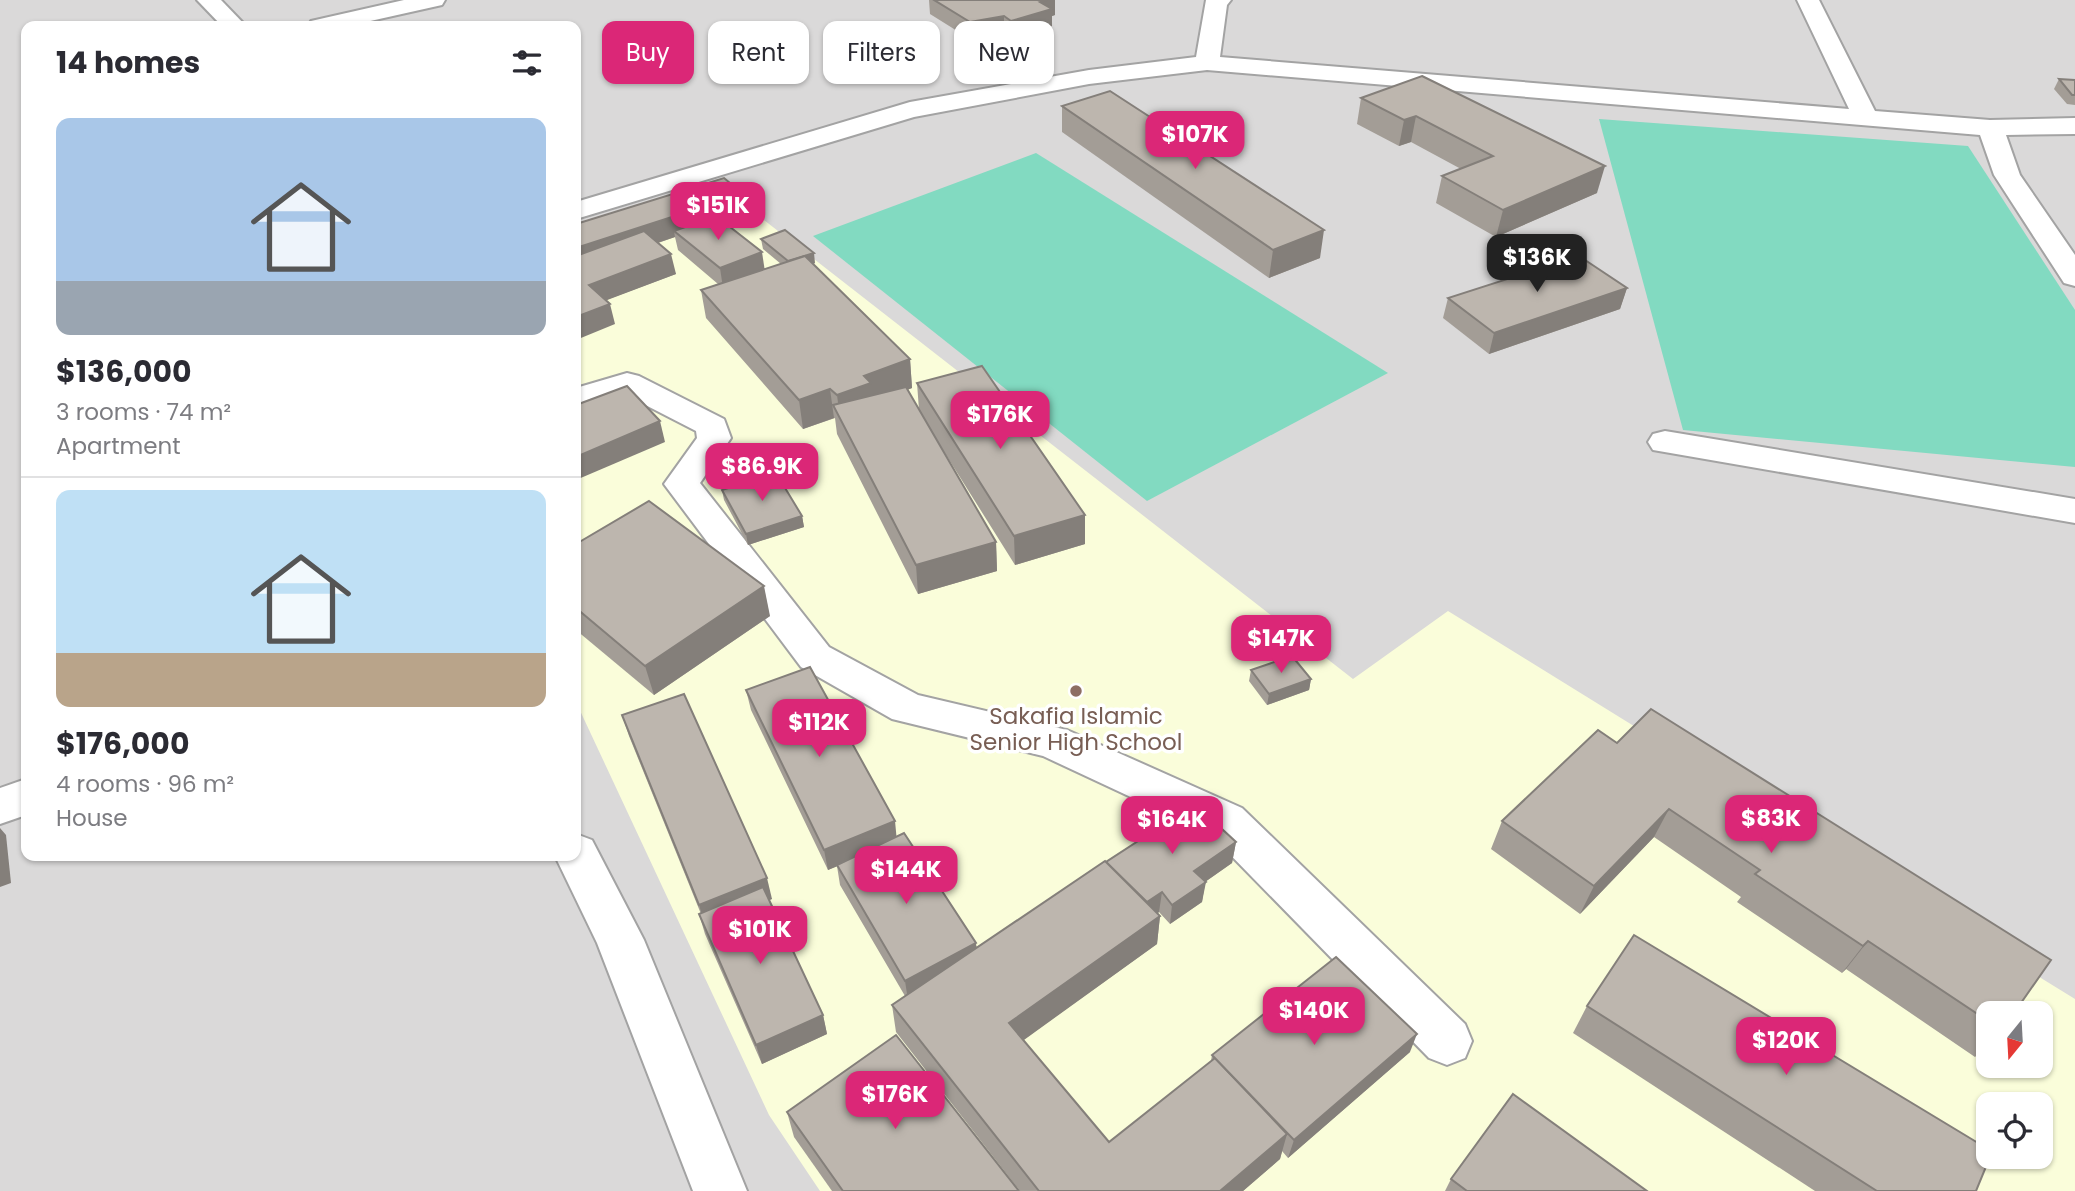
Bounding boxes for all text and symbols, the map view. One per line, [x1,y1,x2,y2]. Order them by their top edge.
chip: Buy [602,21,694,84]
chip: Rent [708,21,809,84]
chip: Filters [823,21,940,84]
chip: New [954,21,1054,84]
text: 14 homes [56,41,200,84]
icon: filters [508,44,546,82]
pin: $107K [1146,111,1244,171]
text: $107K [1161,118,1229,150]
icon: home [238,164,364,290]
pin: $151K [669,182,767,242]
text: $151K [686,189,750,221]
pin: $136K [1488,234,1586,294]
text: $136K [1503,241,1571,273]
text: $136,000 [56,350,192,393]
pin: $176K [951,392,1049,451]
text: 3 rooms · 74 m² [56,396,231,428]
text: $176K [967,398,1033,430]
text: Apartment [56,430,181,462]
pin: $86.9K [705,444,819,503]
text: $86.9K [721,450,803,482]
icon: home [238,536,364,662]
pin: $147K [1232,616,1330,675]
text: $147K [1247,622,1315,654]
marker: Sakafia Islamic Senior High School [1068,683,1084,699]
pin: $112K [770,700,868,759]
place label: Sakafia Islamic Senior High School [970,700,1182,758]
text: $112K [788,706,850,738]
text: $176,000 [56,722,189,765]
text: 4 rooms · 96 m² [56,768,234,800]
pin: $164K [1123,796,1221,856]
pin: $83K [1730,796,1812,855]
text: House [56,802,128,834]
text: $83K [1741,802,1801,834]
text: $164K [1137,803,1207,835]
pin: $144K [857,846,955,906]
text: $144K [871,853,941,885]
pin: $101K [711,906,809,966]
text: $101K [728,913,792,945]
pin: $140K [1265,988,1363,1047]
text: $140K [1279,994,1349,1026]
north arrow [1976,1001,2053,1078]
map controls [1976,1001,2053,1169]
pin: $120K [1737,1018,1835,1077]
text: $120K [1752,1024,1820,1056]
pin: $176K [846,1072,944,1131]
text: $176K [862,1078,928,1110]
button: locate [1976,1092,2053,1169]

